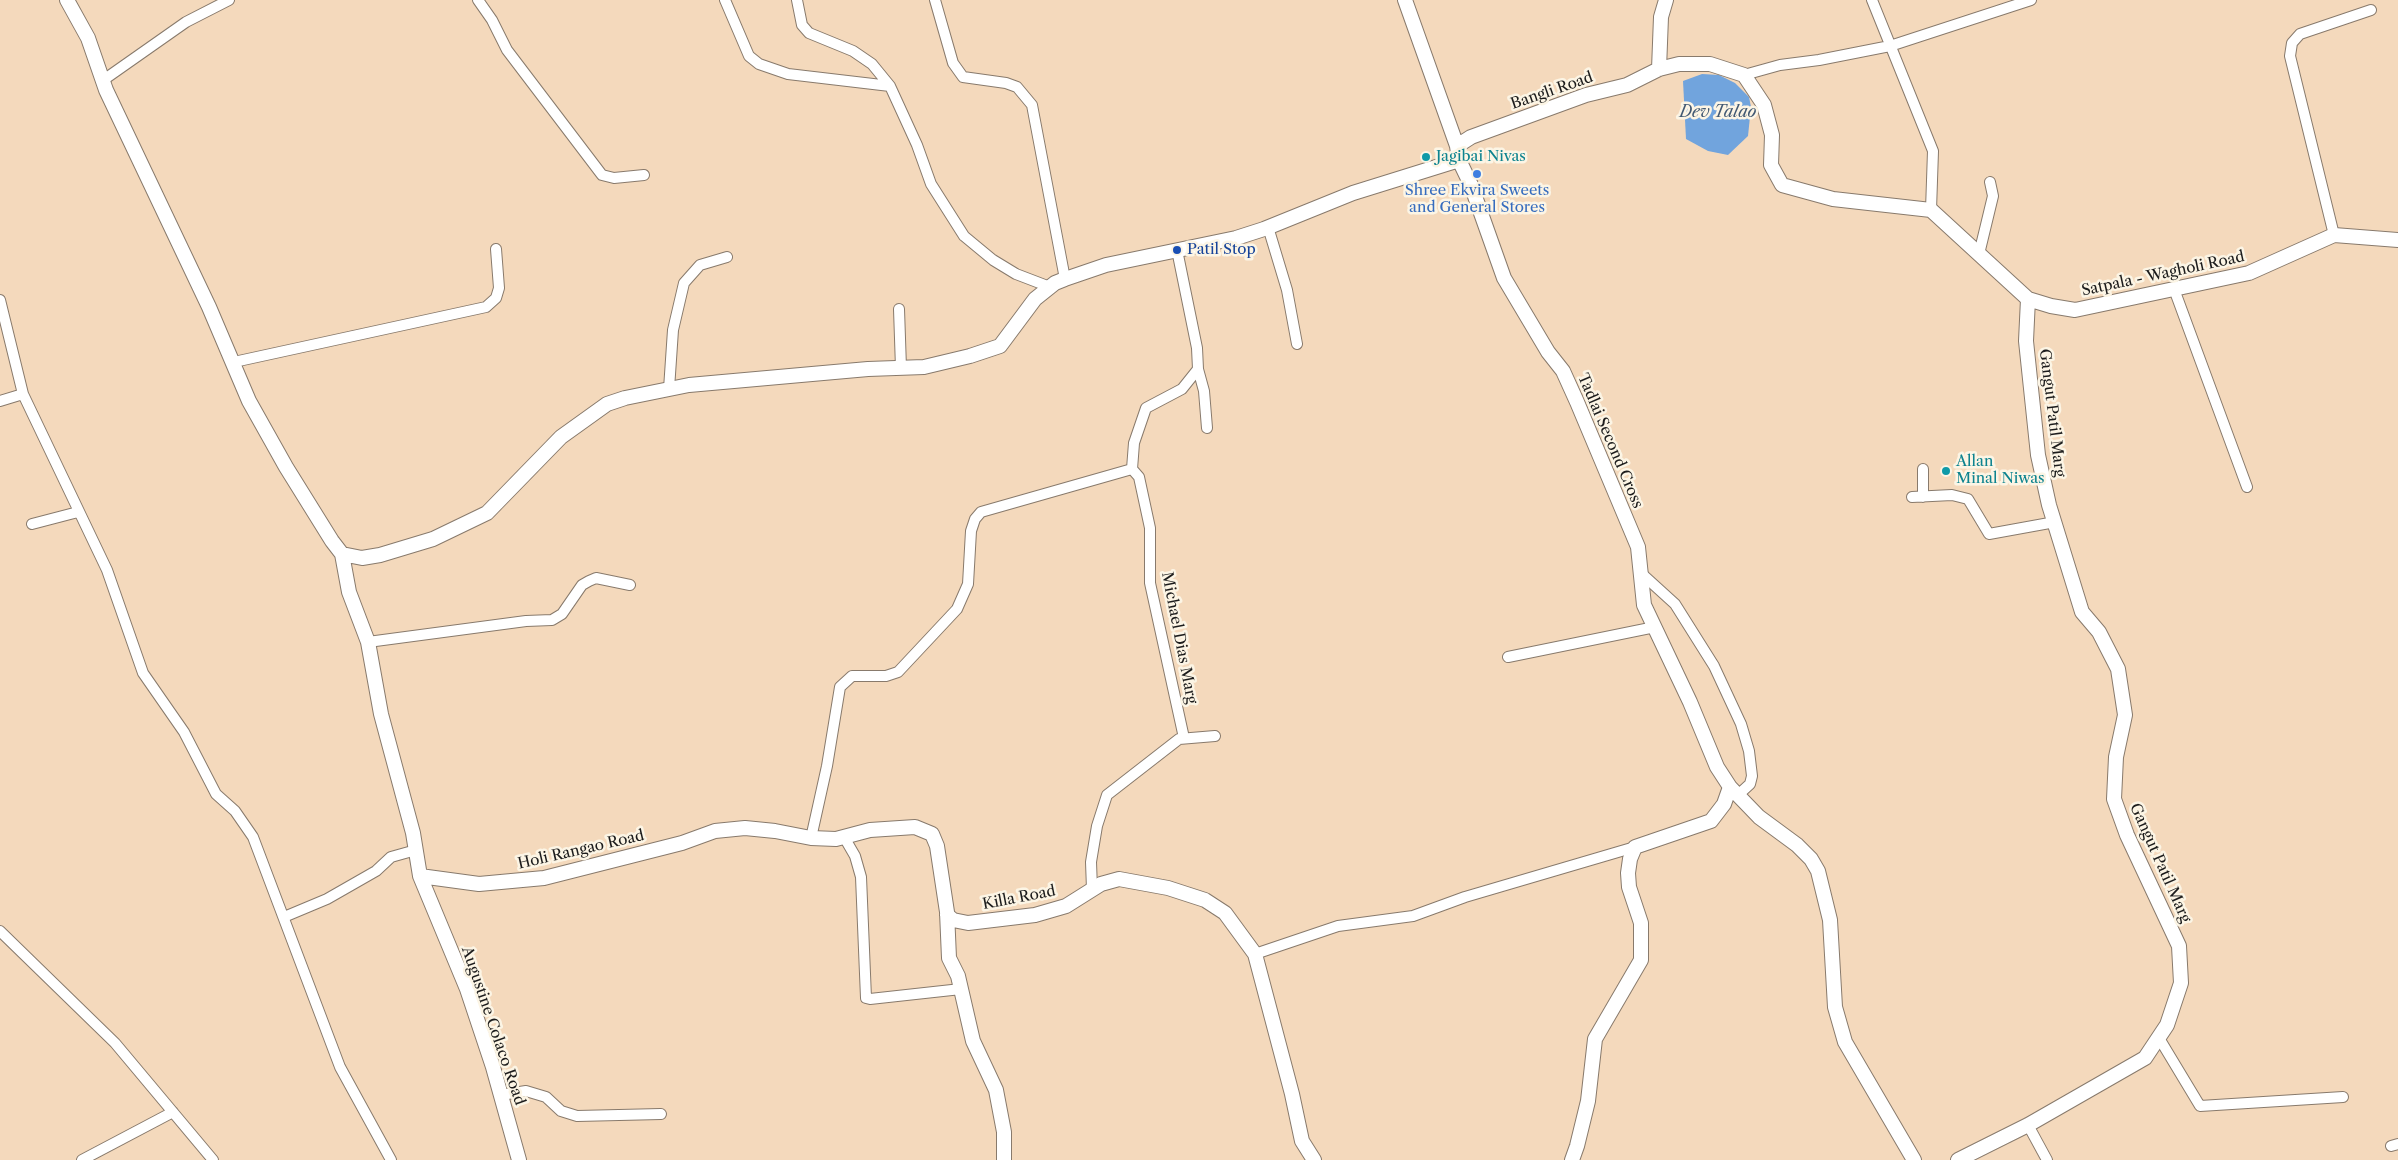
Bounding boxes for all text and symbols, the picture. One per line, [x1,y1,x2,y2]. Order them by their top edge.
street label: Bangli Road [1509,69,1595,113]
water label: Dev Talao [1680,102,1756,122]
place label: Jagibai Nivas [1436,148,1526,166]
marker: Jagibai Nivas [1420,151,1432,163]
marker: Shree Ekvira Sweets and General Stores [1471,168,1483,180]
place label: Shree Ekvira Sweets and General Stores [1405,182,1549,217]
place label: Patil Stop [1187,241,1256,259]
marker: Patil Stop [1171,244,1183,256]
street label: Satpala - Wagholi Road [2080,248,2246,300]
street label: Gangut Patil Marg [2035,348,2069,478]
street label: Tadlai Second Cross [1573,371,1647,511]
place label: Allan Minal Niwas [1956,453,2045,488]
marker: Allan Minal Niwas [1940,465,1952,477]
street label: Michael Dias Marg [1157,571,1201,705]
street label: Gangut Patil Marg [2126,800,2194,926]
street label: Holi Rangao Road [516,827,646,873]
street label: Killa Road [981,882,1057,914]
street label: Augustine Colaco Road [457,944,529,1108]

